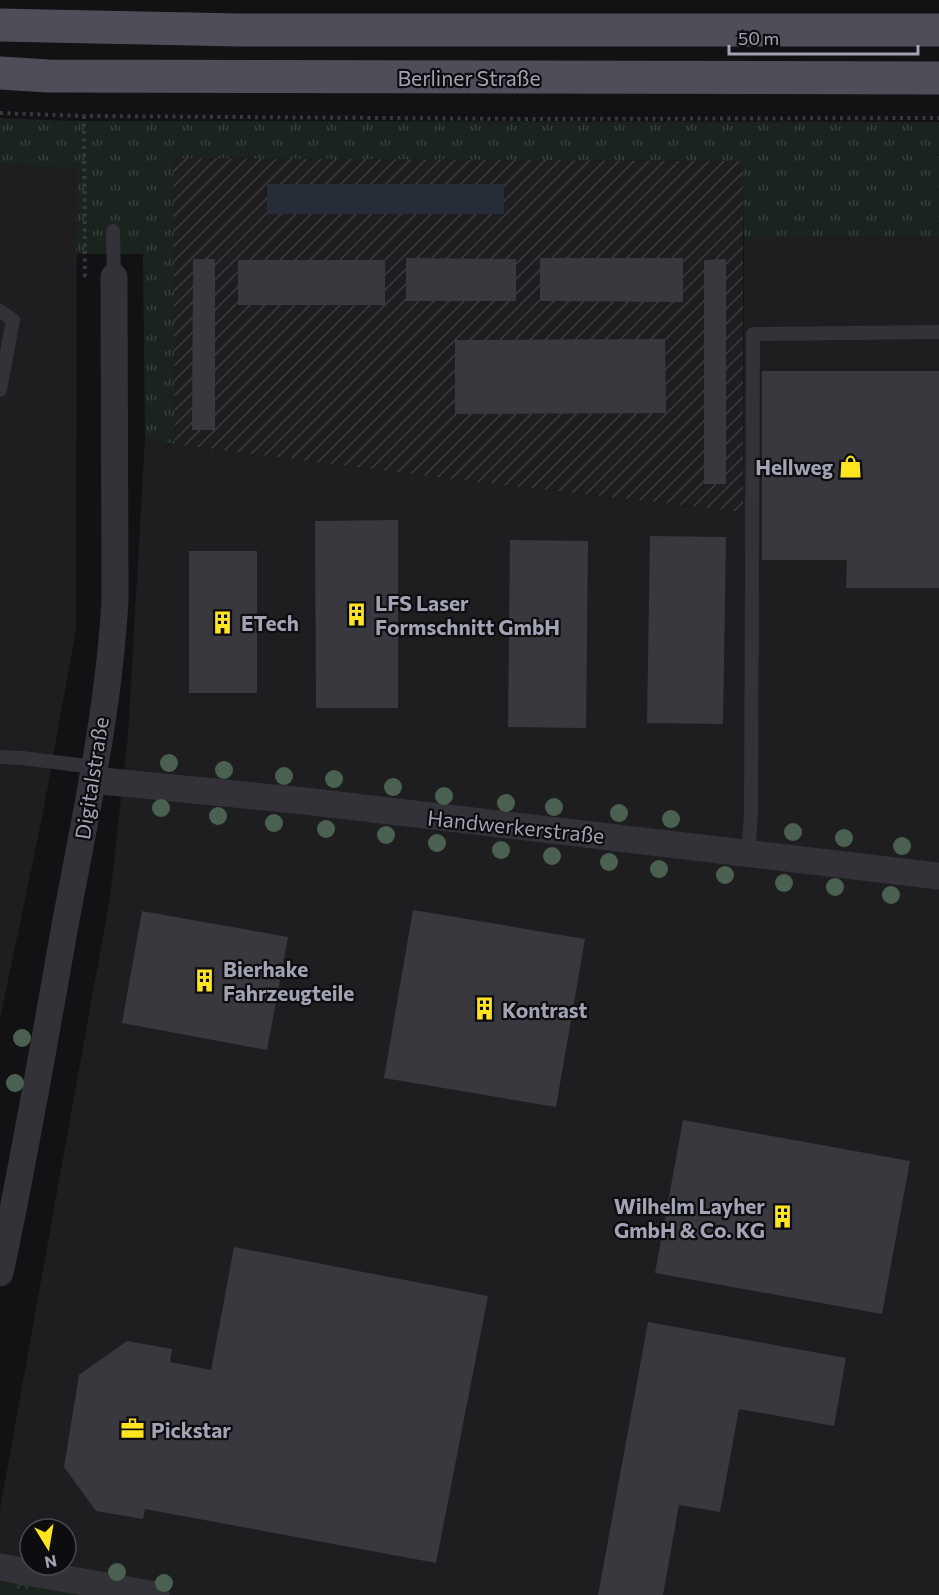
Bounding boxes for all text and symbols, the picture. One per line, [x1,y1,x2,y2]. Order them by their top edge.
scale bar [729,18,918,56]
text: 50 m [738,27,779,49]
street label: Berliner Straße [398,65,540,90]
shop icon: Hellweg [838,453,864,479]
place label: Hellweg [755,454,833,479]
place label: LFS Laser Formschnitt GmbH [375,590,560,639]
building icon: LFS Laser Formschnitt GmbH [344,601,370,627]
building icon: ETech [210,609,236,635]
place label: ETech [241,610,299,635]
street label: Digitalstraße [69,715,113,841]
street label: Handwerkerstraße [426,804,606,848]
place label: Bierhake Fahrzeugteile [223,956,354,1005]
building icon: Bierhake Fahrzeugteile [192,967,218,993]
building icon: Kontrast [471,996,497,1022]
place label: Kontrast [502,997,588,1022]
place label: Wilhelm Layher GmbH & Co. KG [614,1193,765,1242]
building icon: Wilhelm Layher GmbH & Co. KG [770,1204,796,1230]
office icon: Pickstar [120,1416,146,1442]
place label: Pickstar [151,1417,231,1442]
north arrow [18,1517,78,1577]
text: N [43,1552,59,1573]

